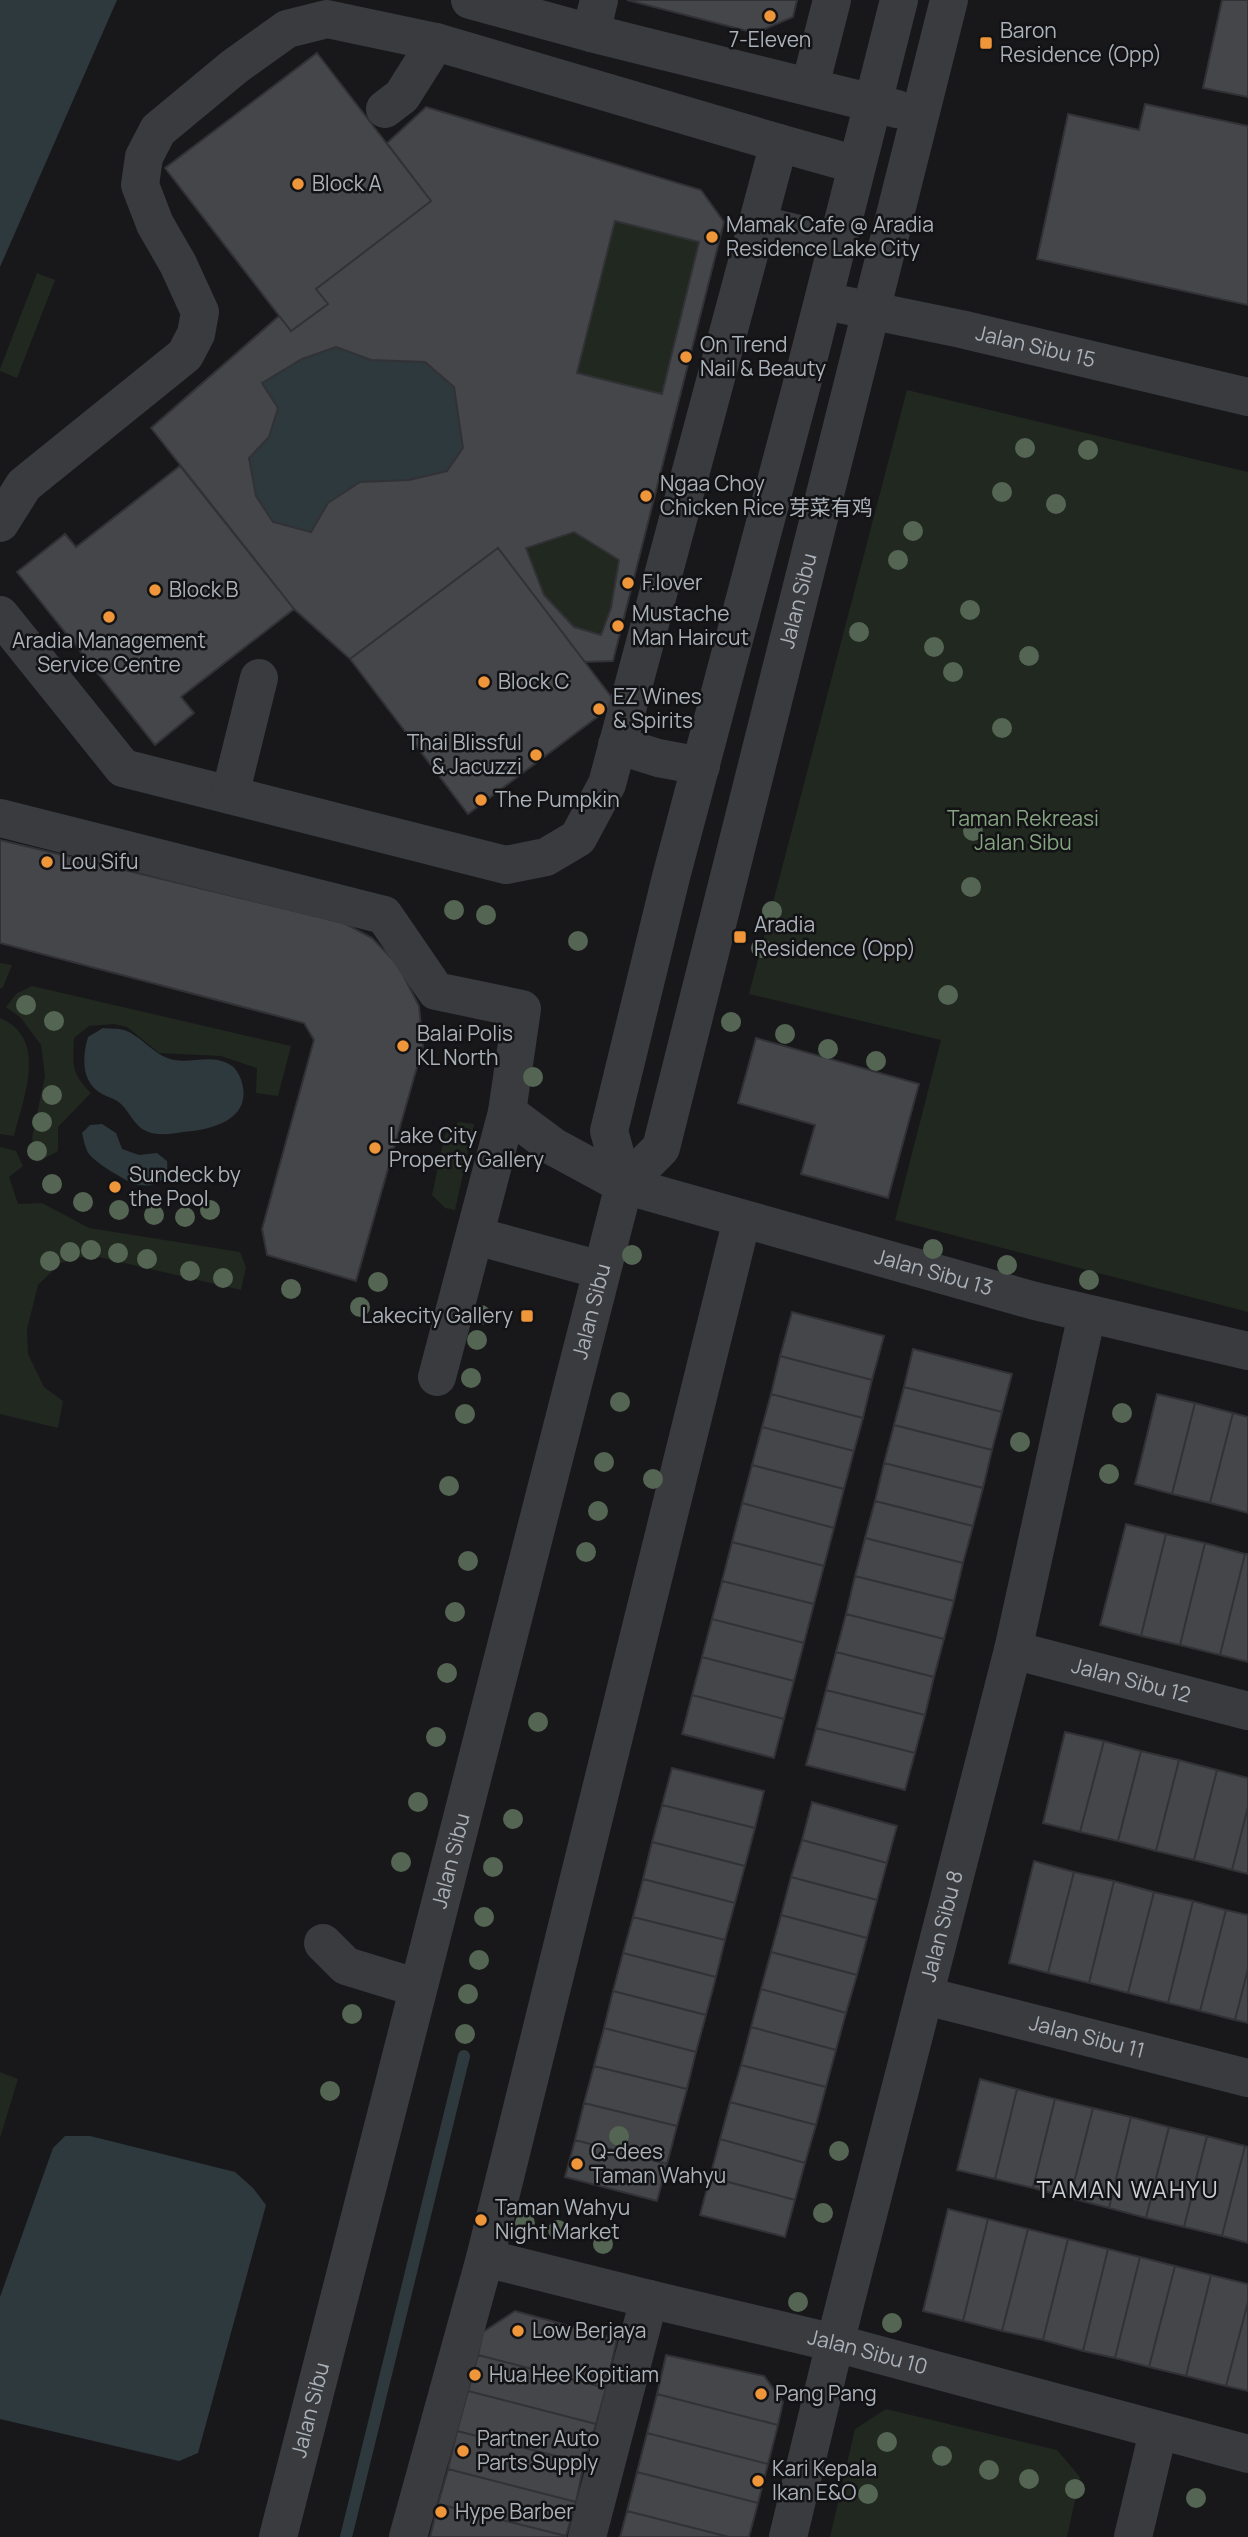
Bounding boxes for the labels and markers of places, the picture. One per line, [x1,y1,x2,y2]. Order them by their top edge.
marker: 7-Eleven [762,8,778,24]
place label: Baron Residence (Opp) [1000,16,1162,68]
place label: 7-Eleven [729,25,811,53]
marker: Baron Residence (Opp) [978,35,994,51]
place label: Block A [312,169,382,197]
marker: Block A [290,176,306,192]
place label: Mamak Cafe @ Aradia Residence Lake City [726,210,934,262]
marker: Mamak Cafe @ Aradia Residence Lake City [704,229,720,245]
place label: On Trend Nail & Beauty [700,330,826,382]
marker: On Trend Nail & Beauty [678,349,694,365]
place label: Ngaa Choy Chicken Rice 芽菜有鸡 [660,469,873,521]
marker: Ngaa Choy Chicken Rice 芽菜有鸡 [638,488,654,504]
place label: F.lover [642,568,703,596]
place label: Block B [169,575,238,603]
marker: F.lover [620,575,636,591]
marker: Block B [147,582,163,598]
place label: Mustache Man Haircut [632,599,749,651]
marker: Aradia Management Service Centre [101,609,117,625]
marker: Mustache Man Haircut [610,618,626,634]
place label: Aradia Management Service Centre [12,626,206,678]
place label: Block C [498,667,569,695]
marker: Block C [476,674,492,690]
place label: EZ Wines & Spirits [613,682,702,734]
marker: EZ Wines & Spirits [591,701,607,717]
place label: Thai Blissful & Jacuzzi [407,728,522,780]
marker: Thai Blissful & Jacuzzi [528,747,544,763]
place label: The Pumpkin [495,785,620,813]
marker: The Pumpkin [473,792,489,808]
place label: Lou Sifu [61,847,139,875]
marker: Lou Sifu [39,854,55,870]
place label: Aradia Residence (Opp) [754,910,916,962]
marker: Aradia Residence (Opp) [732,929,748,945]
place label: Balai Polis KL North [417,1019,513,1071]
marker: Balai Polis KL North [395,1038,411,1054]
place label: Lake City Property Gallery [389,1121,544,1173]
marker: Lake City Property Gallery [367,1140,383,1156]
place label: Sundeck by the Pool [129,1160,241,1212]
marker: Sundeck by the Pool [107,1179,123,1195]
place label: Lakecity Gallery [361,1301,513,1329]
marker: Lakecity Gallery [519,1308,535,1324]
place label: Q-dees Taman Wahyu [591,2137,726,2189]
marker: Q-dees Taman Wahyu [569,2156,585,2172]
place label: Taman Wahyu Night Market [495,2193,630,2245]
marker: Taman Wahyu Night Market [473,2212,489,2228]
place label: Low Berjaya [532,2316,646,2344]
marker: Low Berjaya [510,2323,526,2339]
place label: Hua Hee Kopitiam [489,2360,659,2388]
marker: Hua Hee Kopitiam [467,2367,483,2383]
place label: Pang Pang [775,2379,877,2407]
marker: Pang Pang [753,2386,769,2402]
place label: Partner Auto Parts Supply [477,2424,599,2476]
marker: Partner Auto Parts Supply [455,2443,471,2459]
place label: Kari Kepala Ikan E&O [772,2454,877,2506]
marker: Kari Kepala Ikan E&O [750,2473,766,2489]
place label: Hype Barber [455,2497,574,2525]
marker: Hype Barber [433,2504,449,2520]

